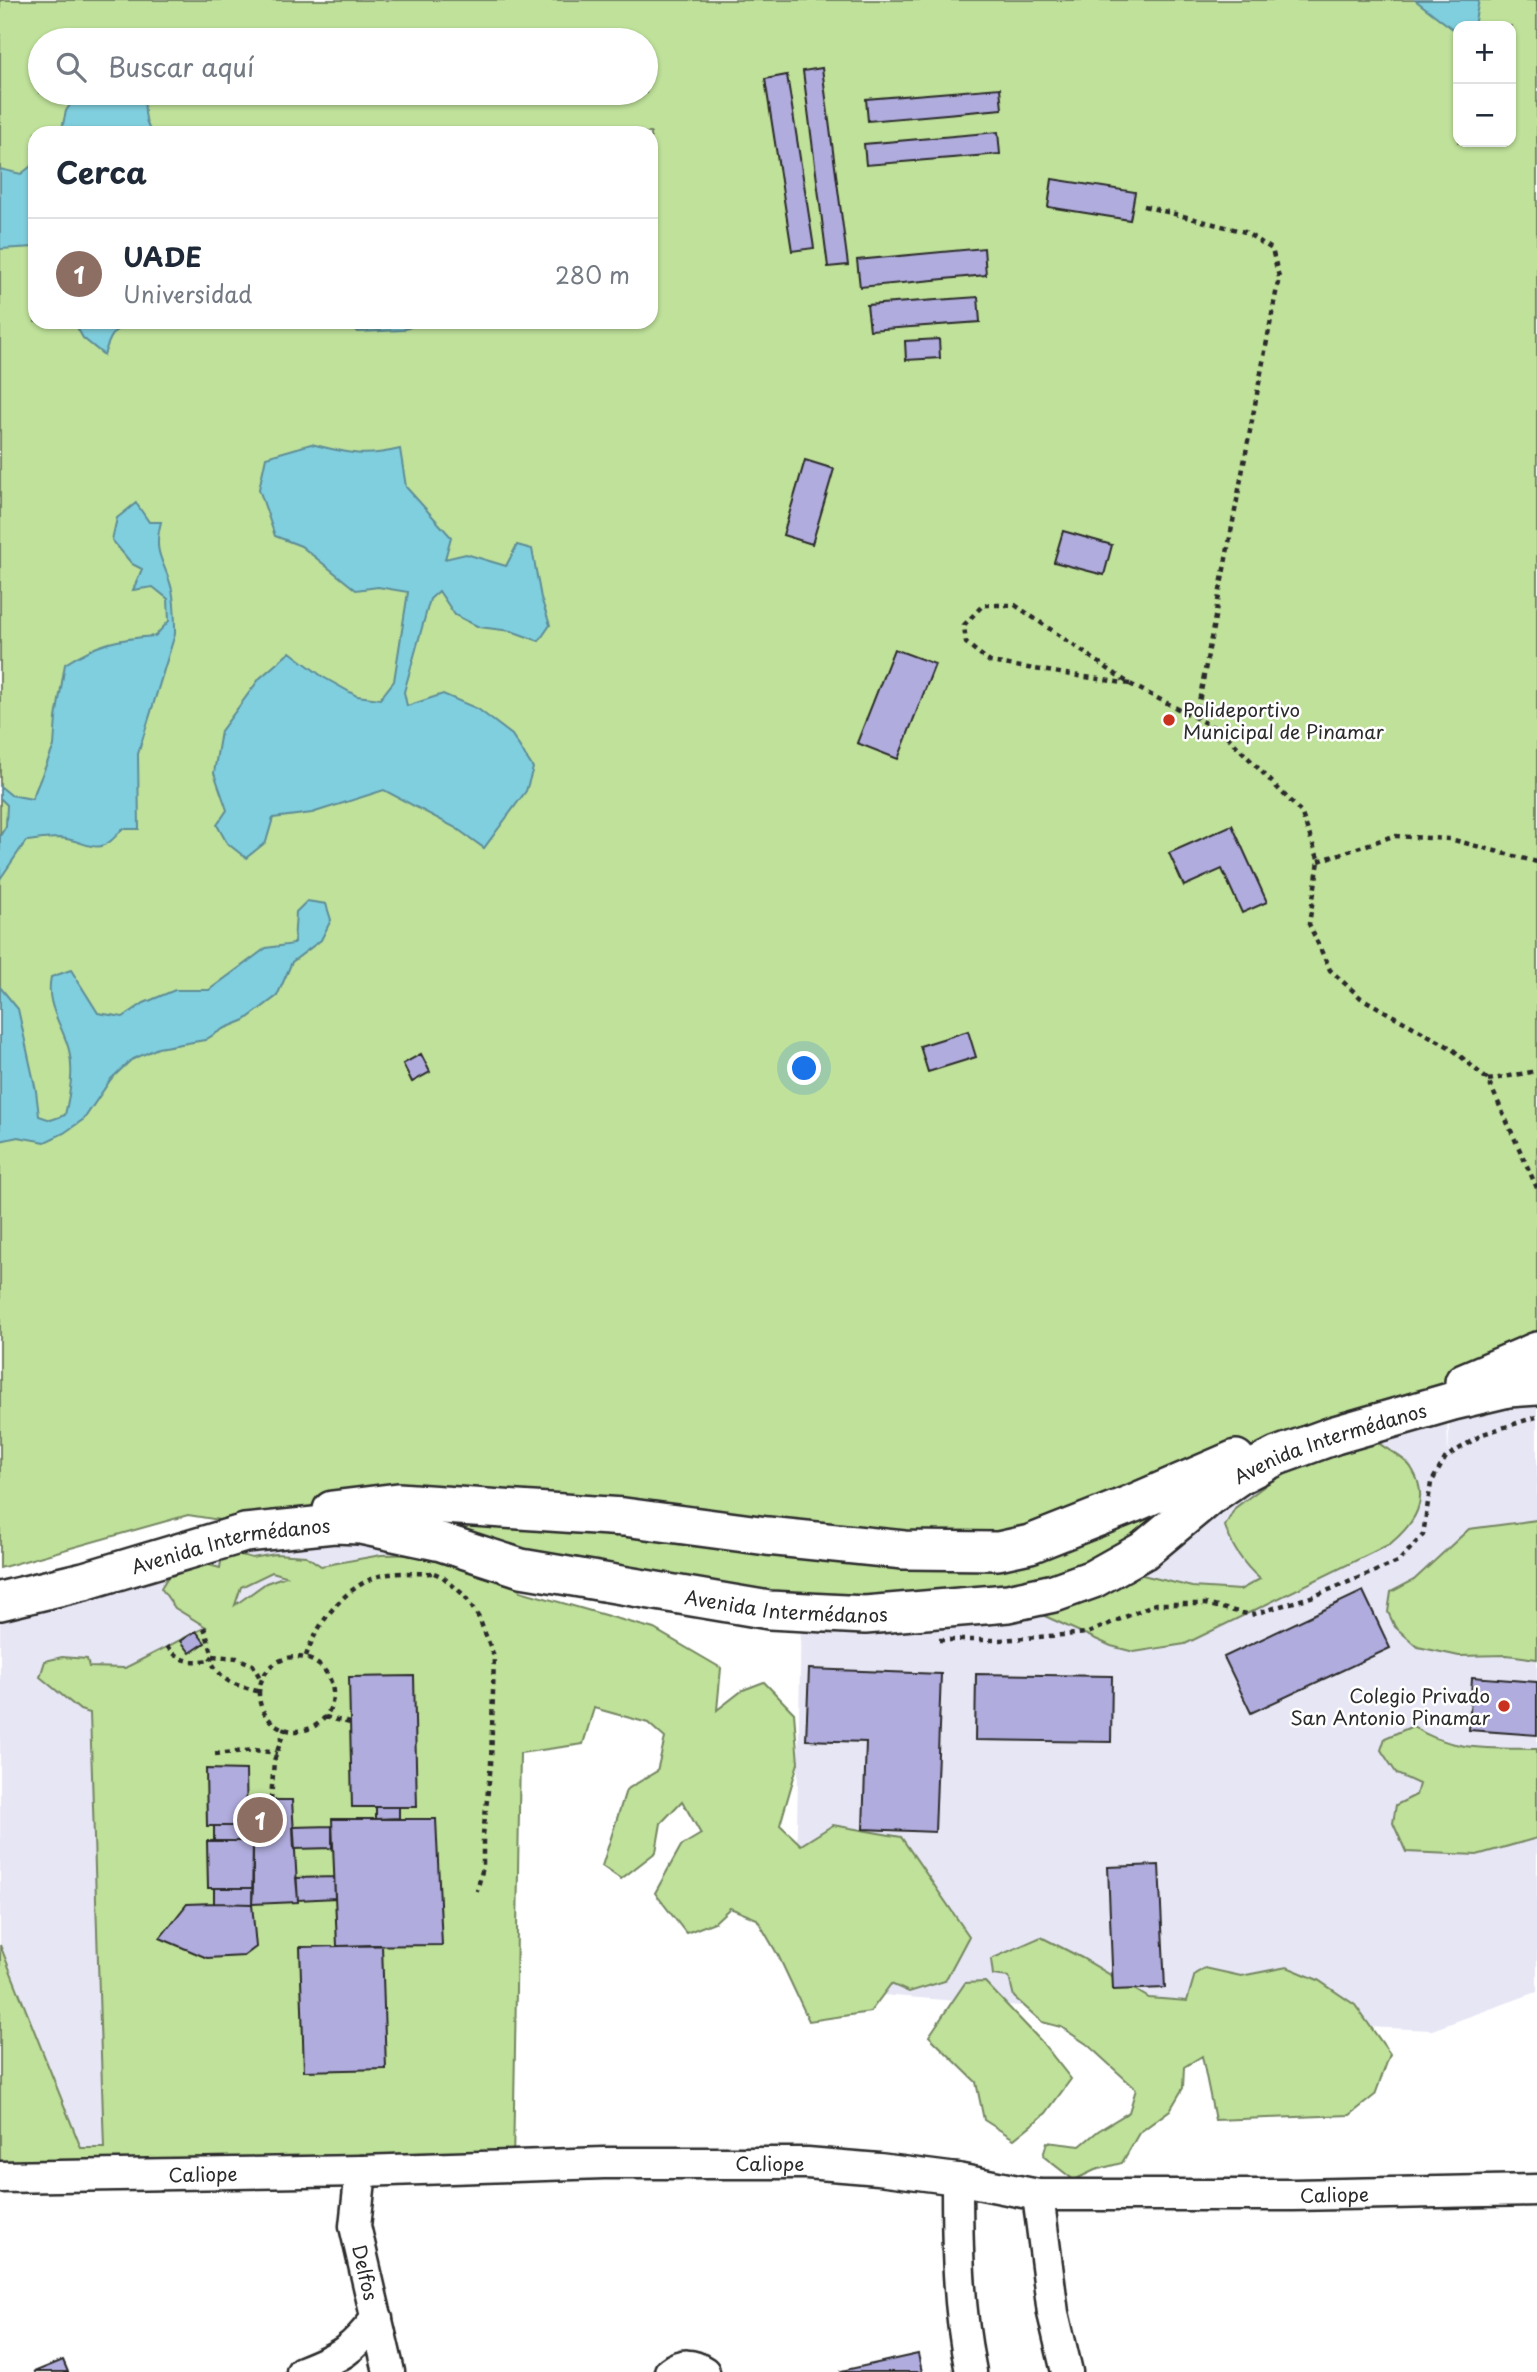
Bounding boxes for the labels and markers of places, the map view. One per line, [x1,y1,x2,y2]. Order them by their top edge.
place label: Polideportivo Municipal de Pinamar [1183,695,1385,745]
marker: Polideportivo Municipal de Pinamar [1161,712,1177,728]
place label: Colegio Privado San Antonio Pinamar [1290,1681,1490,1731]
marker: Colegio Privado San Antonio Pinamar [1496,1698,1512,1714]
pin: 1 [237,1794,283,1846]

